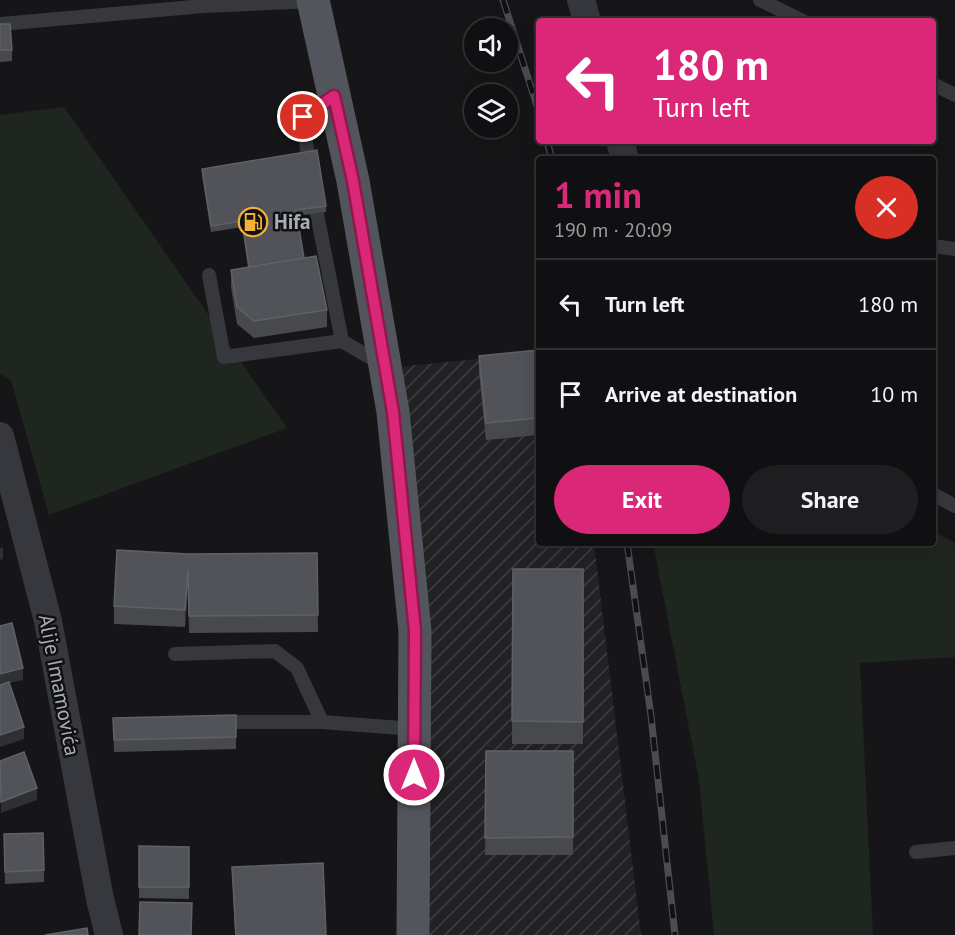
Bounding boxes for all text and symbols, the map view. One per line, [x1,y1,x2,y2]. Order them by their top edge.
map controls [464,18,518,138]
button: sound [464,18,518,72]
text: 180 m [653,37,769,92]
icon: left [554,42,632,120]
button: layers [464,84,518,138]
text: Turn left [653,90,750,124]
pin [277,91,328,142]
icon: arrive [286,100,319,133]
text: 1 min [554,171,642,218]
button: close [855,176,918,239]
fuel station icon: Hifa [237,206,269,238]
place label: Hifa [274,208,310,235]
text: 190 m · 20:09 [554,217,672,243]
icon: left [554,288,587,321]
text: Turn left [605,290,685,318]
text: 180 m [858,290,918,318]
icon: arrive [554,378,587,411]
text: Arrive at destination [605,380,797,408]
text: 10 m [870,380,918,408]
button: Exit [554,465,730,534]
button: Share [742,465,918,534]
street label: Alije Imamovića [33,612,86,758]
position arrow [382,743,446,807]

